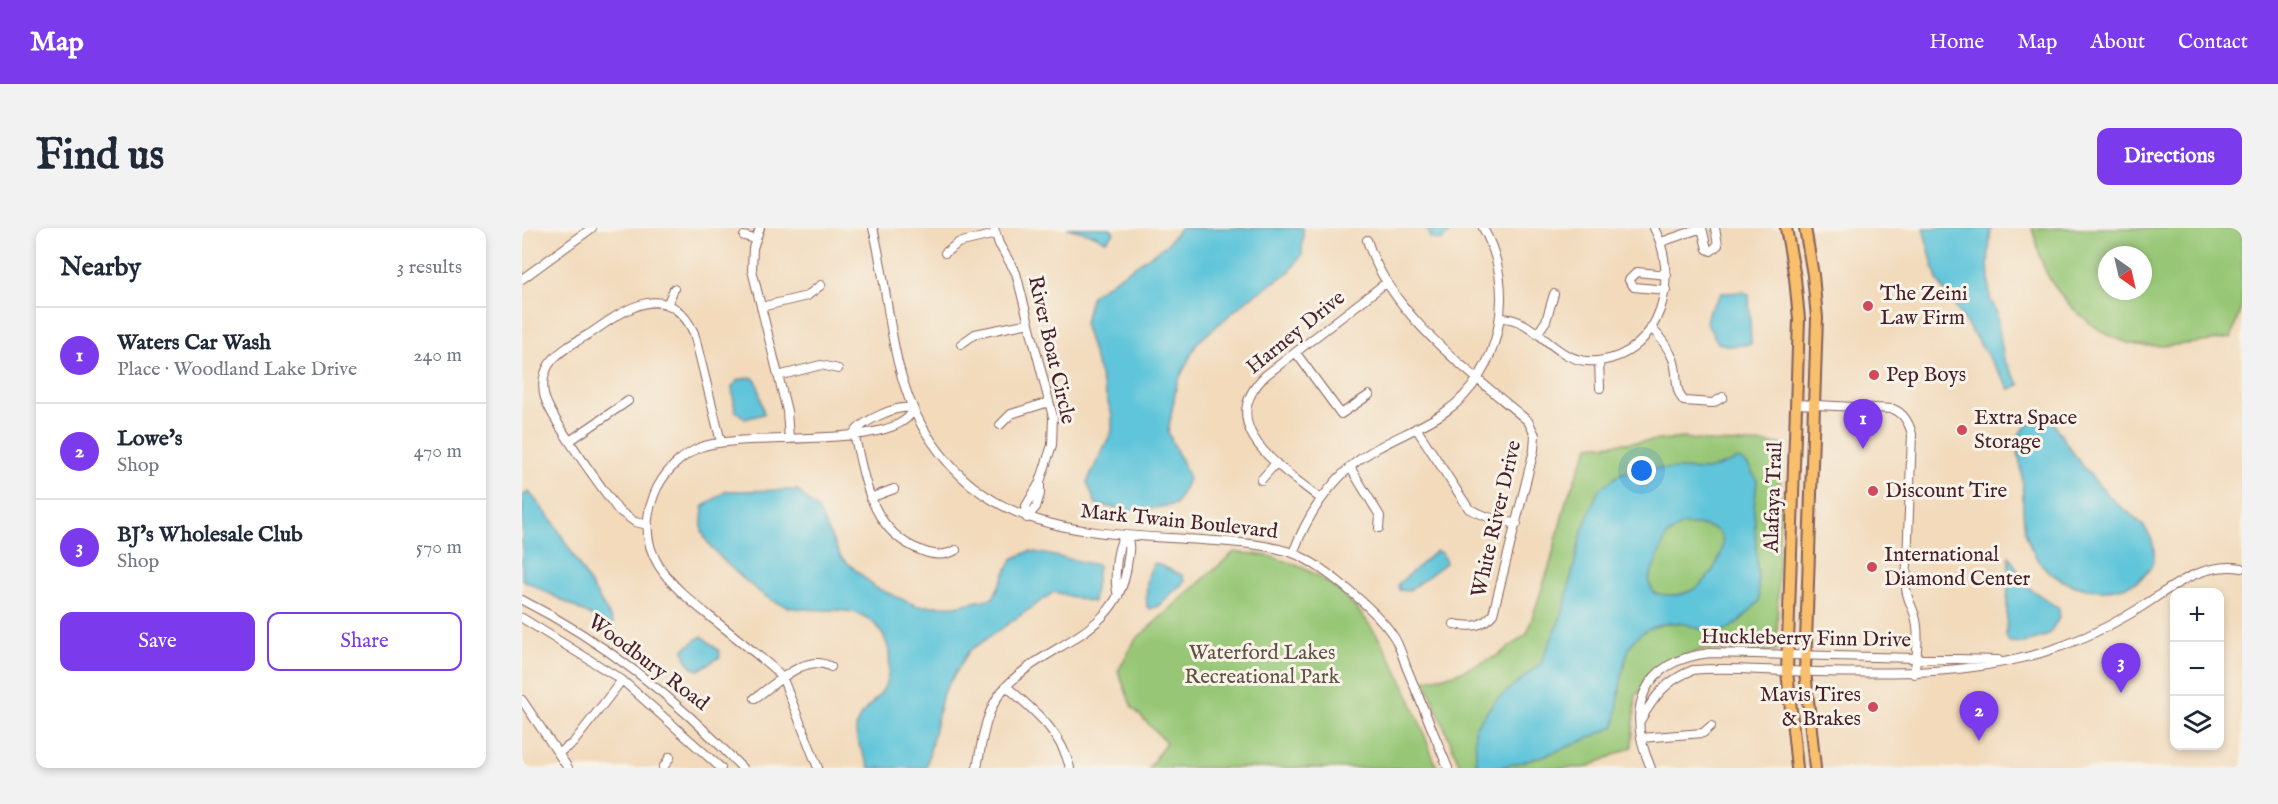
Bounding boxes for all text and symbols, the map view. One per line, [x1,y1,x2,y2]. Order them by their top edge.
text: Map [30,25,84,60]
text: Home [1929,29,1984,56]
text: Map [2017,29,2057,56]
text: About [2090,29,2145,56]
text: Contact [2178,29,2248,56]
button: Directions [2097,128,2242,185]
text: Find us [36,130,164,183]
north arrow [2098,246,2152,300]
text: Nearby [60,251,141,284]
text: 3 results [397,255,462,280]
street label: River Boat Circle [1021,273,1081,427]
place label: The Zeini Law Firm [1880,281,1968,332]
street label: Harney Drive [1241,285,1351,381]
marker: The Zeini Law Firm [1861,299,1875,313]
text: Waters Car Wash [117,329,271,357]
text: 1 [76,343,83,368]
text: 240 m [413,343,462,368]
text: Place · Woodland Lake Drive [117,357,357,382]
place label: Pep Boys [1886,362,1966,389]
marker: Pep Boys [1867,368,1881,382]
pin: 1 [1844,400,1882,449]
place label: Extra Space Storage [1974,405,2078,456]
marker: Extra Space Storage [1955,423,1969,437]
text: Lowe's [117,425,183,453]
street label: White River Drive [1466,437,1528,600]
text: 2 [75,439,84,464]
text: 470 m [414,439,462,464]
street label: Alafaya Trail [1759,441,1789,554]
text: Shop [117,453,159,478]
your location [1627,456,1656,485]
place label: Discount Tire [1885,478,2008,505]
marker: Discount Tire [1866,484,1880,498]
street label: Mark Twain Boulevard [1079,498,1280,546]
text: BJ's Wholesale Club [117,521,303,549]
text: 3 [76,535,83,560]
text: 570 m [416,535,462,560]
place label: International Diamond Center [1884,542,2031,593]
text: Shop [117,549,159,574]
marker: International Diamond Center [1865,560,1879,574]
map controls [2170,588,2224,750]
button: + [2170,588,2224,642]
street label: Woodbury Road [582,609,715,718]
button: Save [60,612,255,671]
button: Share [267,612,462,671]
street label: Huckleberry Finn Drive [1701,624,1912,654]
park label: Waterford Lakes Recreational Park [1184,640,1340,691]
button: − [2170,642,2224,696]
pin: 3 [2102,644,2140,693]
place label: Mavis Tires & Brakes [1760,682,1861,733]
pin: 2 [1960,692,1998,741]
button: layers [2170,696,2224,750]
marker: Mavis Tires & Brakes [1866,700,1880,714]

